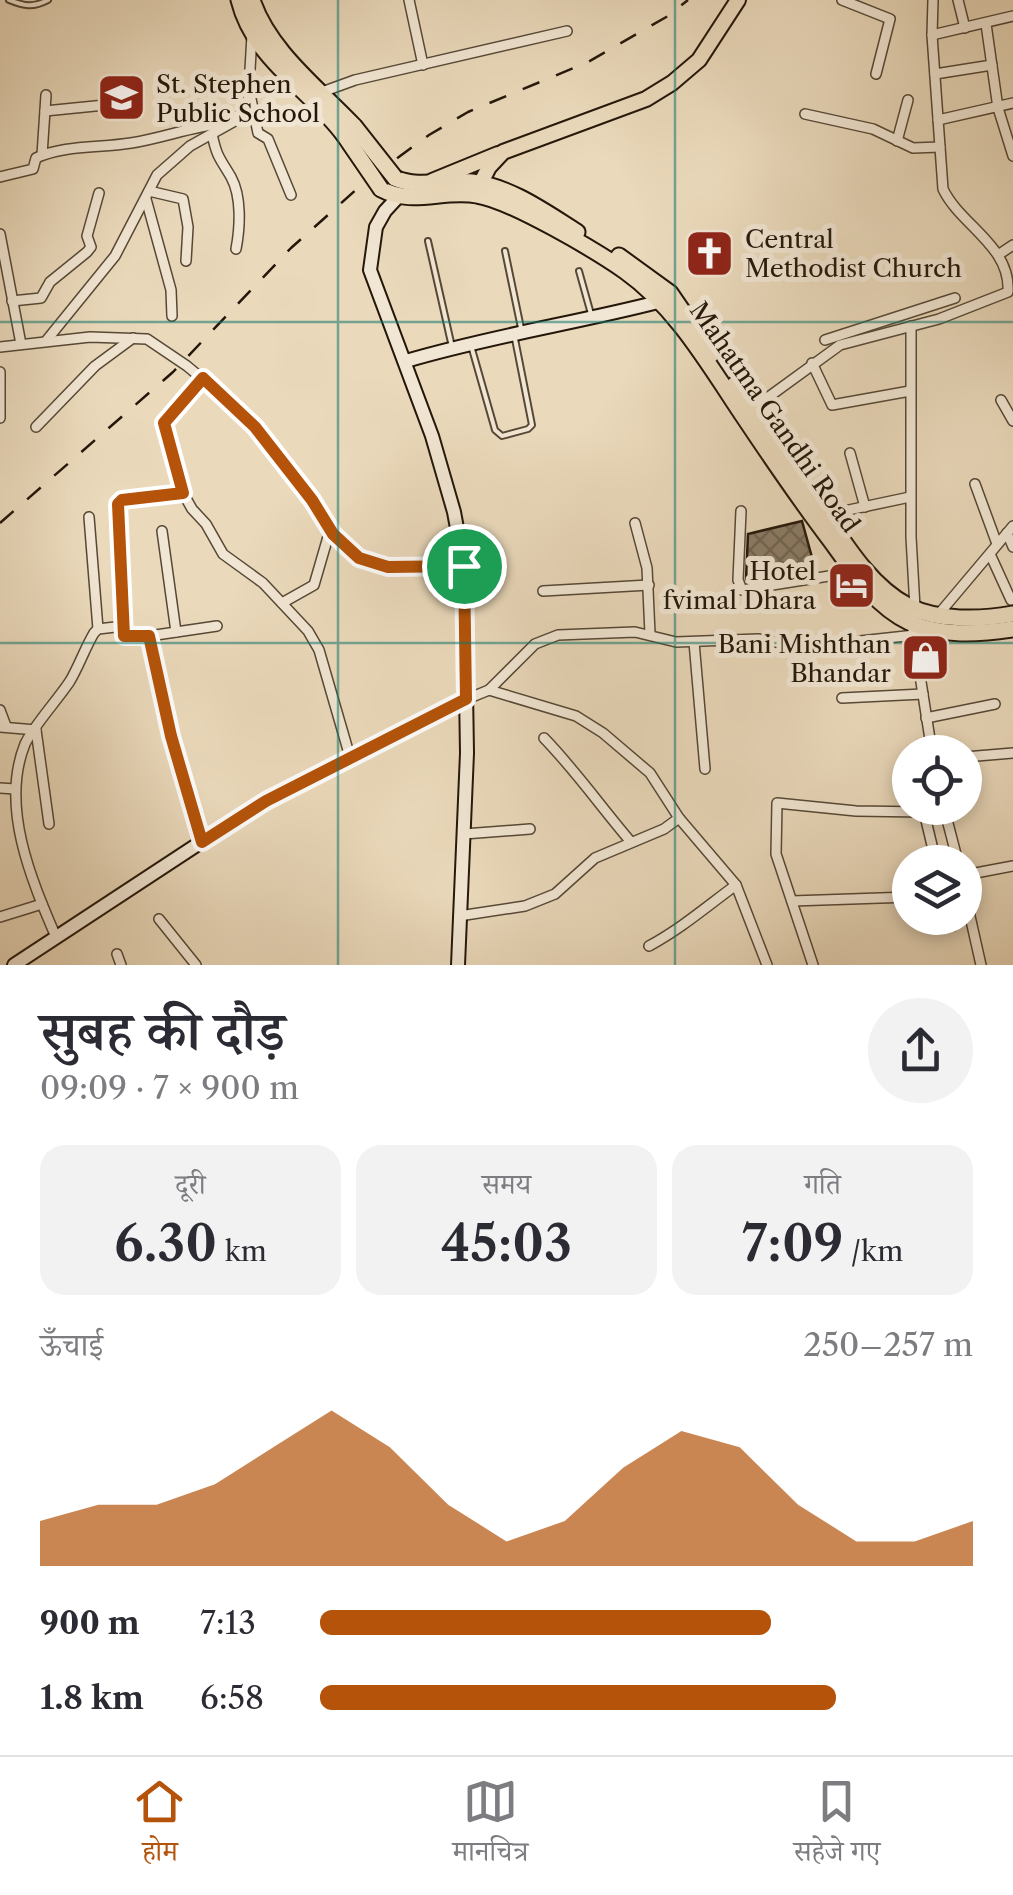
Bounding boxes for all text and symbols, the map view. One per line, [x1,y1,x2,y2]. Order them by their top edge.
place label: St. Stephen Public School [156,69,320,129]
school or university icon: St. Stephen Public School [95,72,147,124]
place label: Central Methodist Church [745,224,962,284]
church icon: Central Methodist Church [684,227,736,279]
street label: Mahatma Gandhi Road [683,296,866,539]
pin [422,524,507,609]
icon: arrive [437,539,492,594]
place label: Hotel fvimal Dhara [663,556,817,616]
hotel icon: Hotel fvimal Dhara [825,559,877,611]
place label: Bani Mishthan Bhandar [718,629,891,689]
shop icon: Bani Mishthan Bhandar [900,632,952,684]
map controls [892,735,982,935]
button: locate [892,735,982,825]
button: layers [892,845,982,935]
text: सुबह की दौड़ [40,997,285,1064]
button: share [868,998,973,1103]
text: 09:09 · 7 × 900 m [40,1068,299,1107]
text: दूरी [175,1167,206,1201]
text: समय [482,1167,531,1201]
text: गति [804,1167,841,1201]
text: 6.30 [114,1212,217,1274]
text: 45:03 [441,1212,572,1274]
text: 7:09 [742,1212,843,1274]
text: km [217,1234,267,1268]
text: /km [843,1234,903,1268]
text: ऊँचाई [40,1325,103,1364]
text: 250–257 m [803,1325,973,1364]
text: 900 m [40,1603,140,1642]
text: 7:13 [200,1603,256,1642]
text: 1.8 km [40,1678,144,1717]
text: 6:58 [200,1678,264,1717]
tab: होम [132,1774,187,1879]
tab: मानचित्र [452,1774,528,1879]
tab: सहेजे गए [793,1774,880,1879]

